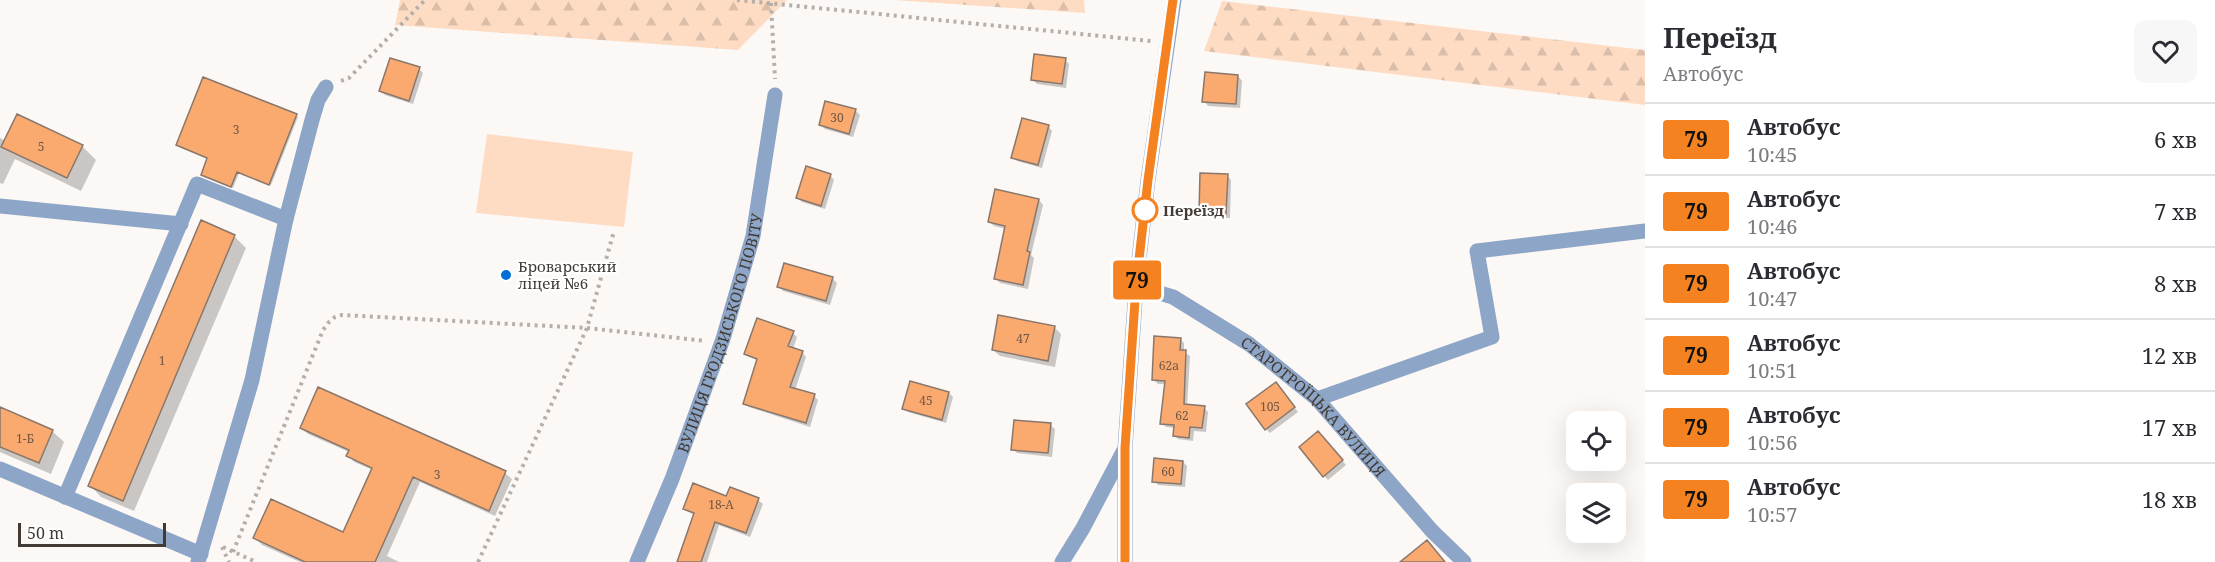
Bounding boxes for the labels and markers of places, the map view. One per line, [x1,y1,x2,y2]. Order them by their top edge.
marker: Переїзд [1132,197,1158,223]
place label: Переїзд [1163,200,1225,220]
place label: Броварський ліцей №6 [518,256,617,293]
marker: Броварський ліцей №6 [499,268,513,282]

